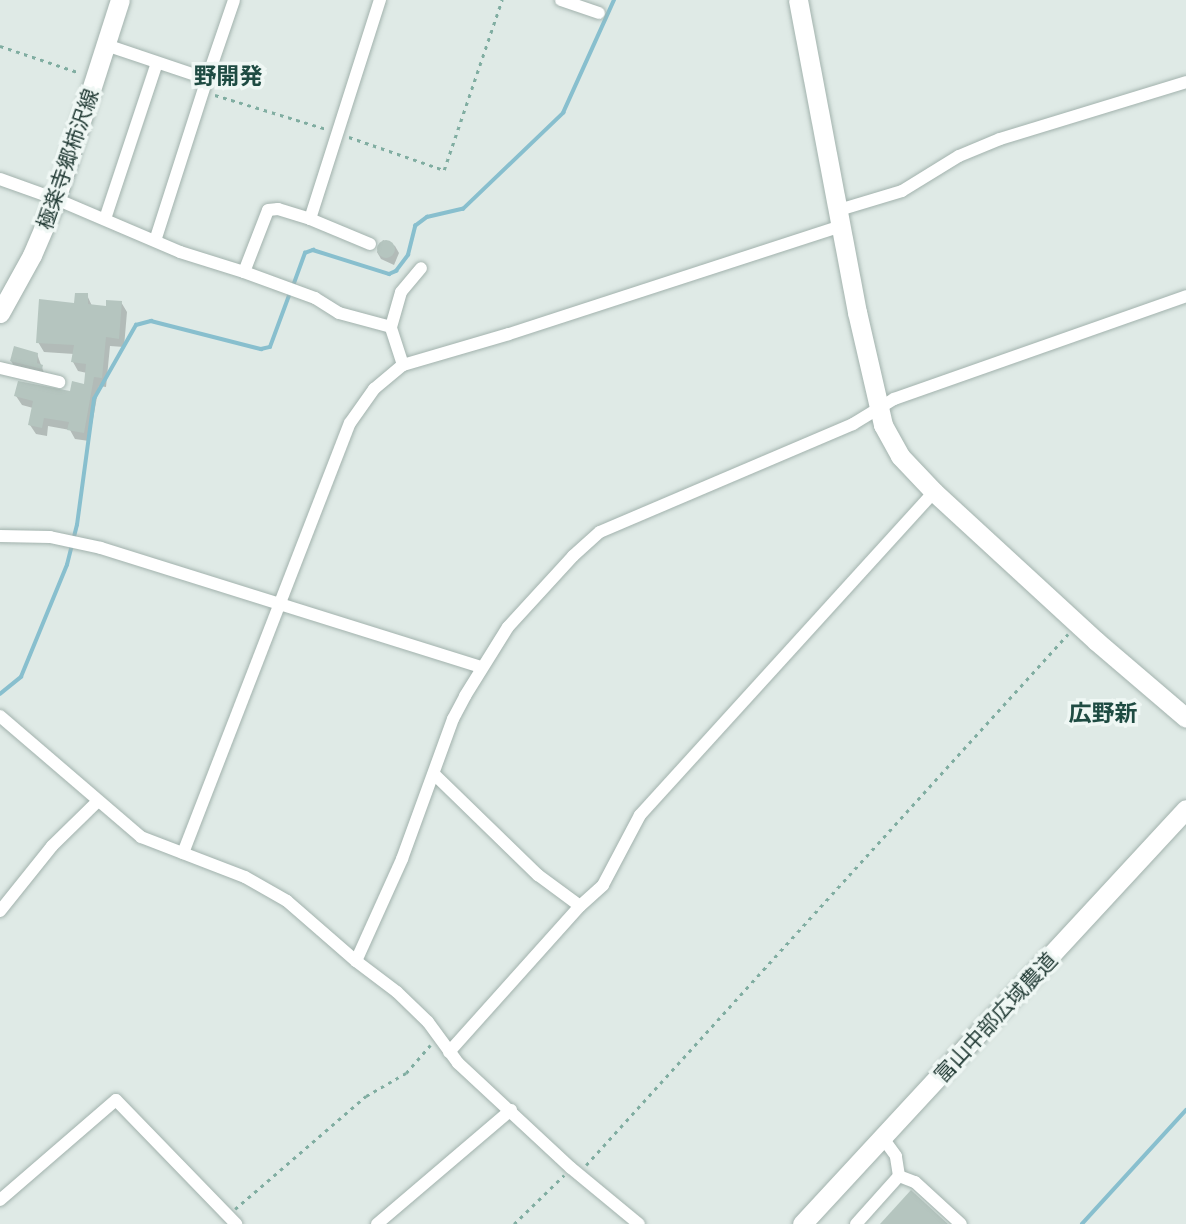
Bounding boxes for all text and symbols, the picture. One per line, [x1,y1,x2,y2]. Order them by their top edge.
district label: 野開発 [194,61,262,89]
street label: 極楽寺郷柿沢線 [31,85,103,233]
district label: 広野新 [1069,698,1137,726]
street label: 富山中部広域農道 [928,947,1062,1087]

